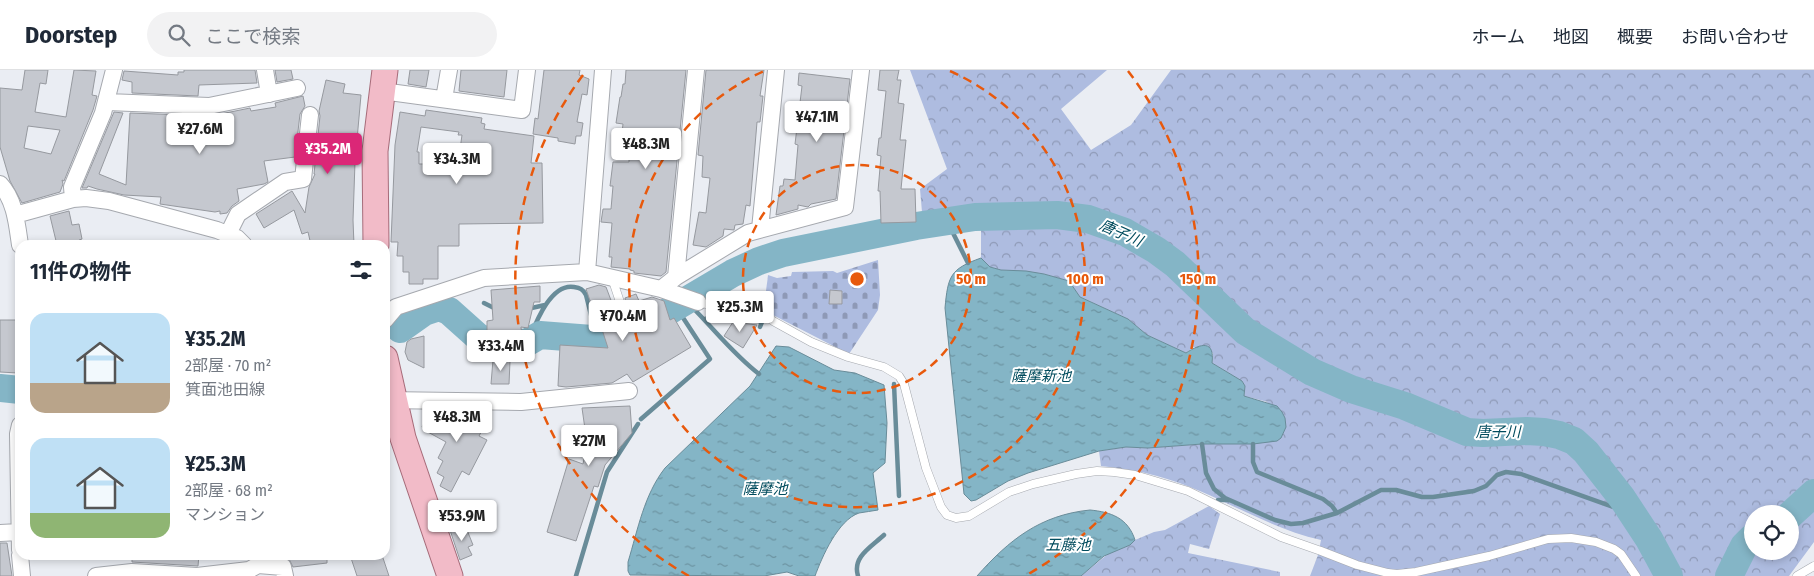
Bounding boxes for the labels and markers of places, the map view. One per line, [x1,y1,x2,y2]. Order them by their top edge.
pin: ¥47.1M [776,100,858,143]
pin: ¥27.6M [159,112,241,155]
pin: ¥48.3M [605,128,687,170]
pin: ¥35.2M [287,132,369,175]
pin: ¥34.3M [416,142,498,185]
centre of rings [848,270,866,288]
pin: ¥25.3M [699,290,781,333]
pin: ¥70.4M [582,300,664,342]
pin: ¥33.4M [460,330,542,372]
pin: ¥48.3M [416,400,498,443]
pin: ¥27M [559,424,619,467]
pin: ¥53.9M [421,500,503,542]

